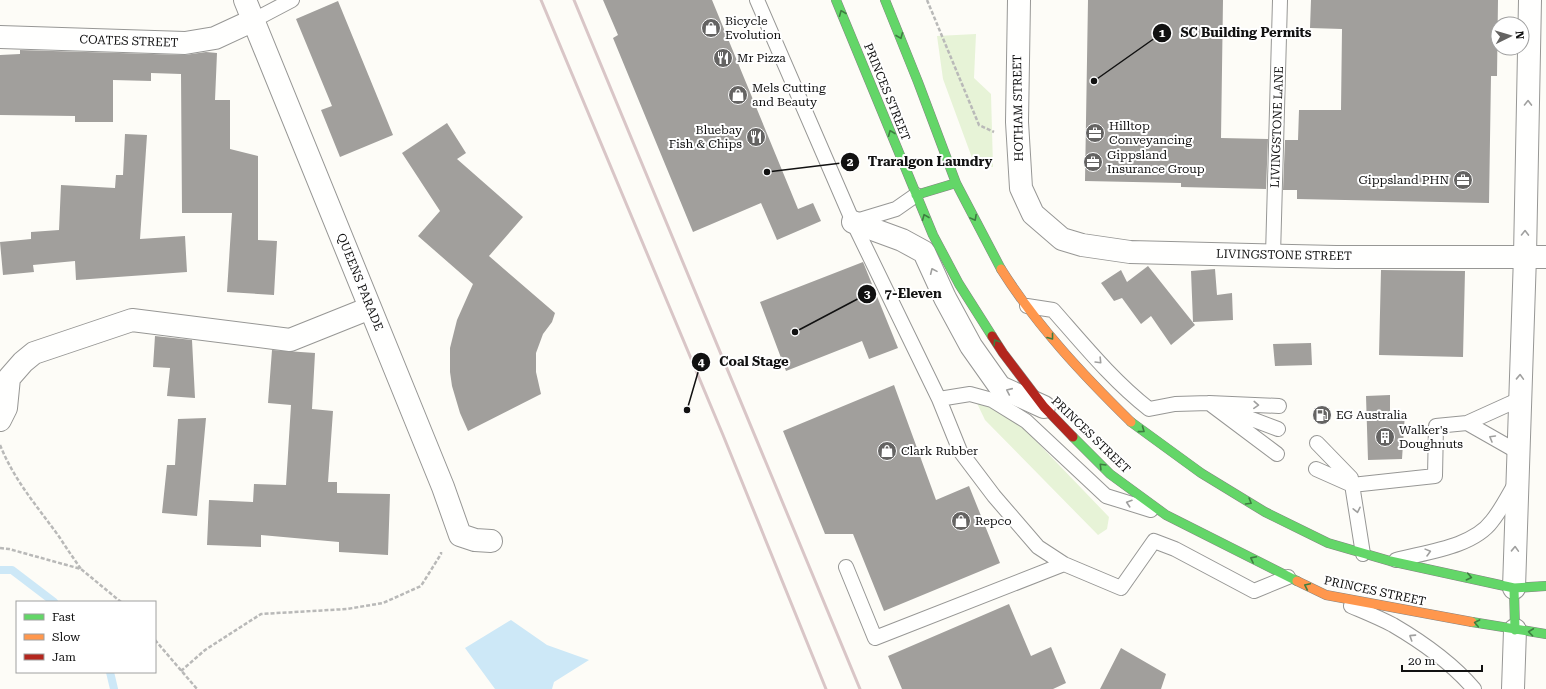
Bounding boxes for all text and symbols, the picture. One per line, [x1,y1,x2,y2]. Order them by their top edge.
one-way arrow [838,10,846,17]
place label: Bicycle Evolution [725,14,782,42]
north arrow [1490,16,1530,56]
shop icon: Bicycle Evolution [700,17,722,39]
callout: SC Building Permits [1152,20,1319,45]
text: SC Building Permits [1180,25,1312,40]
text: 1 [1159,26,1166,40]
text: N [1513,30,1526,40]
street label: COATES STREET [79,32,179,50]
one-way arrow [895,32,903,40]
street label: PRINCES STREET [861,41,913,143]
restaurant icon: Mr Pizza [712,47,734,69]
place label: Mr Pizza [737,51,786,65]
street label: HOTHAM STREET [1010,54,1026,162]
street label: LIVINGSTONE LANE [1268,66,1286,188]
place label: Mels Cutting and Beauty [752,81,826,109]
shop icon: Mels Cutting and Beauty [727,84,749,106]
one-way arrow [1524,100,1532,106]
place label: Hilltop Conveyancing [1109,119,1192,147]
office icon: Hilltop Conveyancing [1084,122,1106,144]
place label: Bluebay Fish & Chips [669,123,743,151]
restaurant icon: Bluebay Fish & Chips [745,126,767,148]
one-way arrow [888,130,896,138]
place label: Gippsland Insurance Group [1107,148,1205,176]
callout: Traralgon Laundry [840,149,1001,174]
office icon: Gippsland Insurance Group [1082,151,1104,173]
text: Traralgon Laundry [868,154,992,169]
text: 2 [847,155,854,169]
office icon: Gippsland PHN [1452,169,1474,191]
place label: Gippsland PHN [1359,173,1449,187]
one-way arrow [922,213,930,220]
one-way arrow [970,214,977,221]
one-way arrow [1521,230,1529,236]
street label: QUEENS PARADE [334,231,386,333]
street label: LIVINGSTONE STREET [1216,247,1352,263]
one-way arrow [929,267,937,274]
callout: 7-Eleven [857,281,950,306]
text: 7-Eleven [884,286,942,301]
text: 3 [864,287,871,301]
one-way arrow [1046,332,1053,339]
one-way arrow [993,339,1000,346]
callout: Coal Stage [691,349,797,374]
text: Coal Stage [719,354,789,369]
text: 4 [698,355,705,369]
one-way arrow [1094,356,1102,364]
one-way arrow [1516,374,1525,380]
one-way arrow [1005,388,1013,396]
street label: PRINCES STREET [1049,394,1133,476]
one-way arrow [1253,401,1259,409]
fuel station icon: EG Australia [1311,404,1333,426]
place label: EG Australia [1336,408,1408,422]
place label: Walker's Doughnuts [1399,423,1463,451]
one-way arrow [1137,425,1144,432]
building icon: Walker's Doughnuts [1374,426,1396,448]
one-way arrow [1489,435,1496,442]
shop icon: Clark Rubber [876,440,898,462]
place label: Clark Rubber [901,444,978,458]
one-way arrow [1099,463,1107,471]
one-way arrow [1245,498,1252,505]
one-way arrow [1126,499,1133,508]
one-way arrow [1352,507,1360,513]
shop icon: Repco [950,510,972,532]
place label: Repco [975,514,1012,528]
one-way arrow [1511,546,1520,552]
one-way arrow [1425,548,1431,556]
one-way arrow [1250,557,1257,564]
street label: PRINCES STREET [1323,573,1427,609]
one-way arrow [1466,573,1473,581]
one-way arrow [1304,583,1311,591]
legend [16,601,156,673]
text: Fast [52,610,76,624]
one-way arrow [1474,619,1480,628]
one-way arrow [1528,628,1534,637]
text: Slow [52,630,80,644]
one-way arrow [1409,635,1416,642]
scale bar [1402,647,1482,673]
text: Jam [52,650,76,664]
text: 20 m [1408,654,1435,668]

